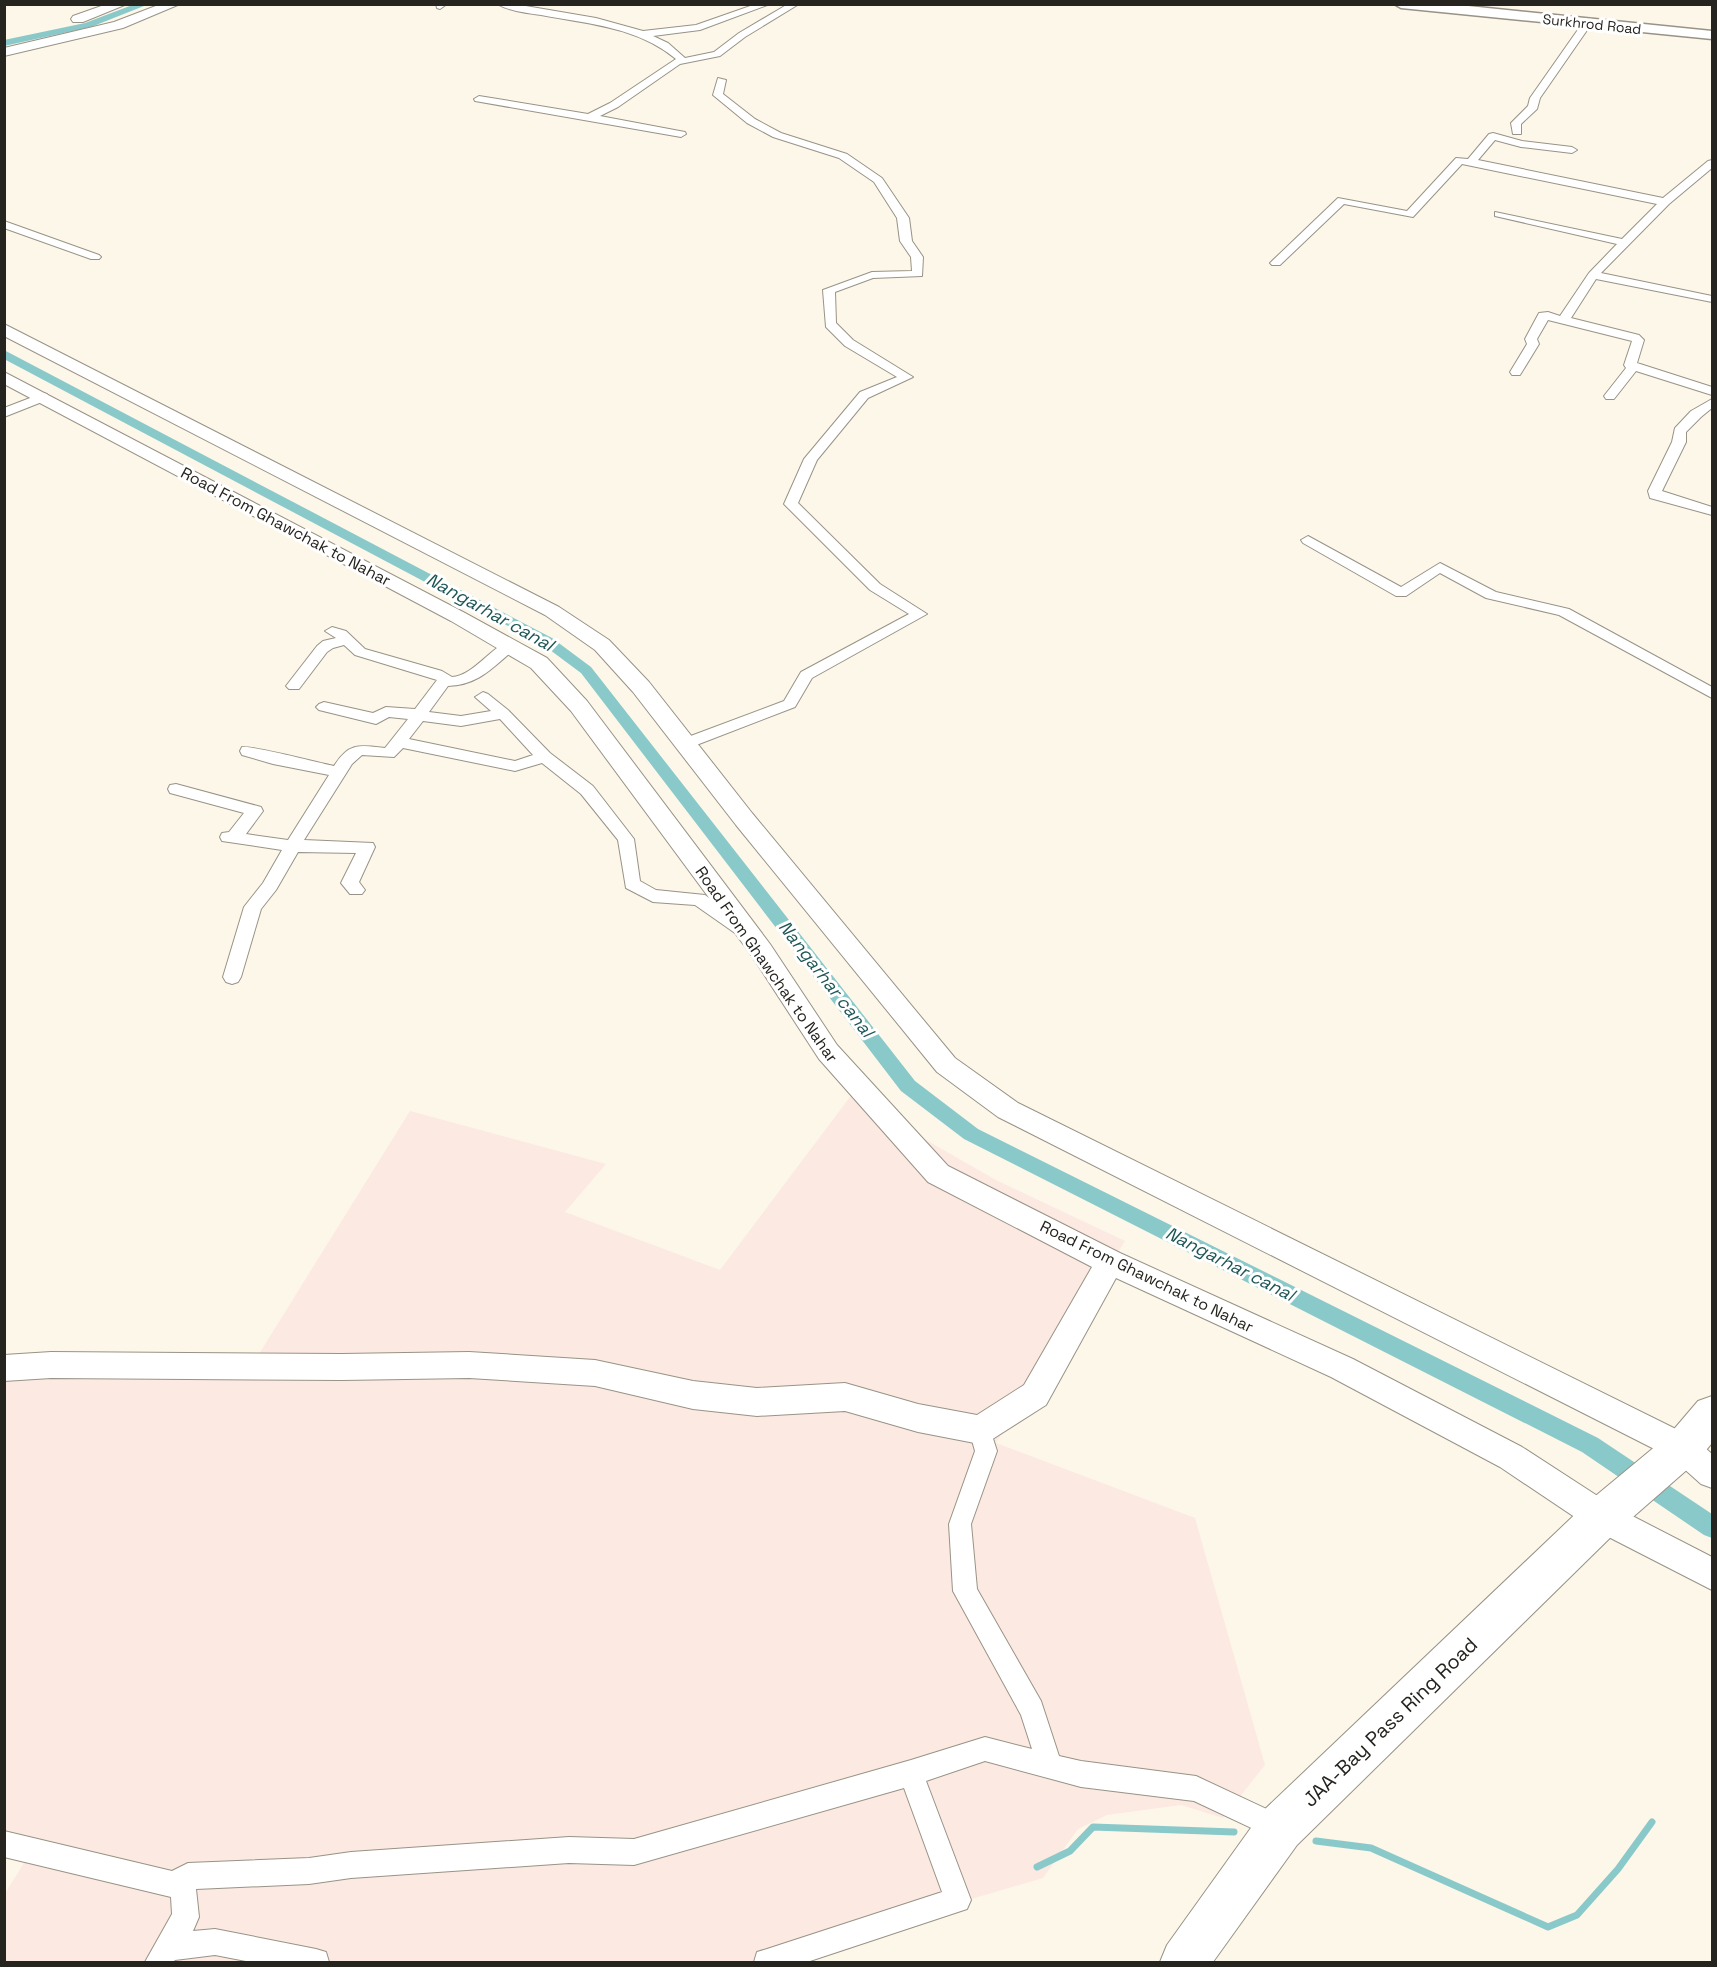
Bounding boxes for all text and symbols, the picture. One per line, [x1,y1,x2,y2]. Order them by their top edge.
street label: Surkhrod Road [1542,10,1642,38]
street label: Road From Ghawchak to Nahar [177,462,394,591]
water label: Nangarhar canal [423,567,560,657]
street label: Road From Ghawchak to Nahar [691,862,843,1066]
water label: Nangarhar canal [774,916,881,1044]
street label: Road From Ghawchak to Nahar [1037,1216,1257,1337]
water label: Nangarhar canal [1162,1221,1301,1307]
street label: JAA-Bay Pass Ring Road [1297,1632,1483,1812]

